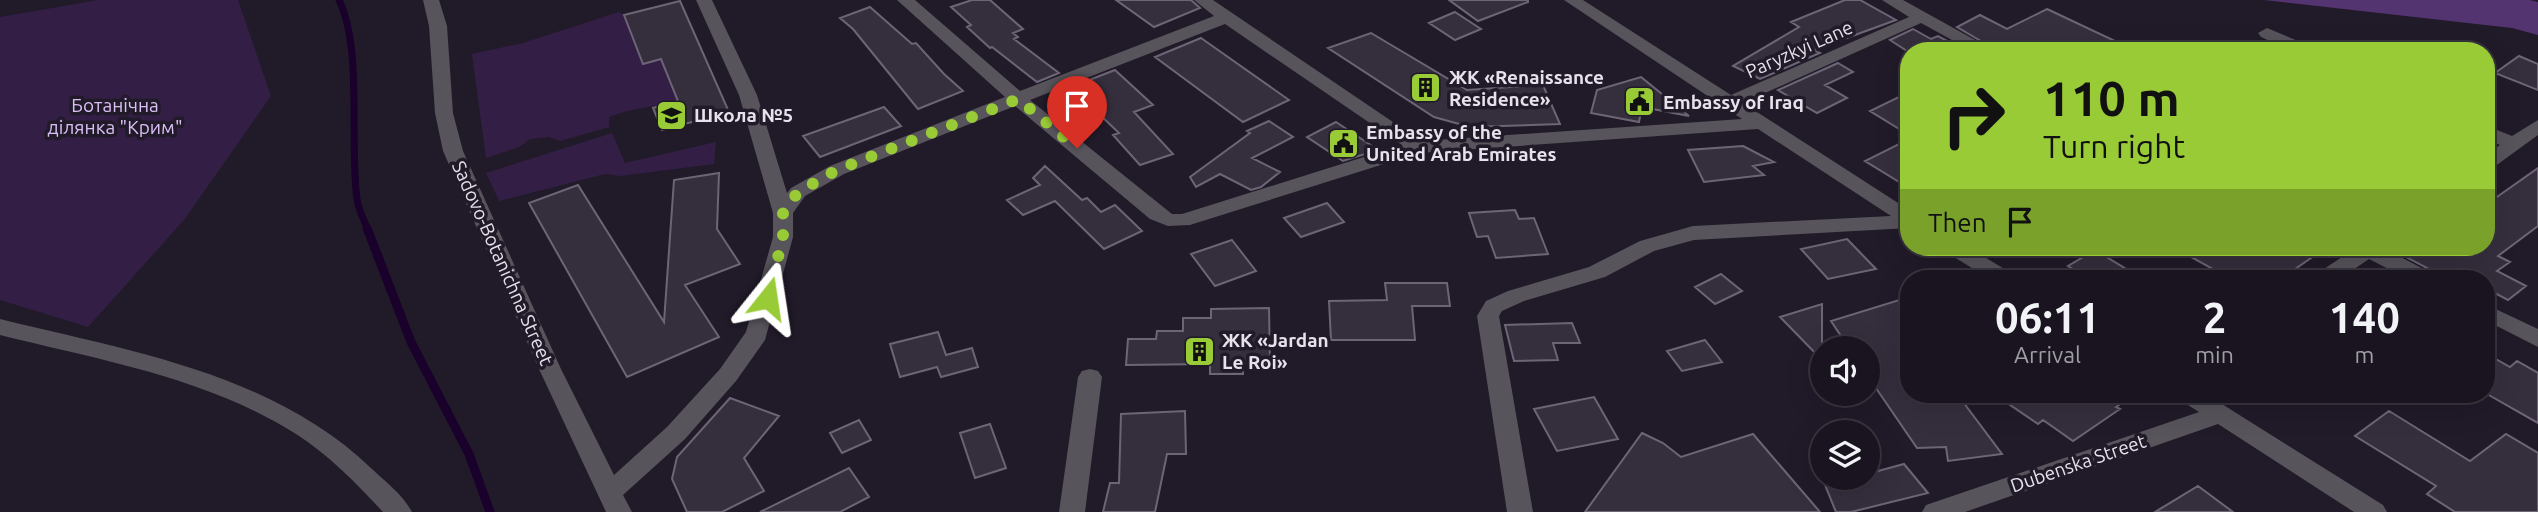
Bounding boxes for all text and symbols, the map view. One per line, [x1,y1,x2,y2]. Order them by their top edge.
street label: Paryzkyi Lane [1742,16,1856,82]
place label: ЖК «Renaissance Residence» [1449,66,1604,110]
icon: right [1928,70,2019,161]
text: 110 m [2043,70,2180,125]
building icon: ЖК «Renaissance Residence» [1409,71,1443,105]
pin [1047,76,1107,148]
public building icon: Embassy of Iraq [1623,85,1657,119]
icon: arrive [1058,87,1096,125]
place label: Embassy of Iraq [1663,91,1804,113]
park label: Ботанічна ділянка "Крим" [48,94,183,138]
school or university icon: Школа №5 [654,98,688,132]
place label: Школа №5 [694,104,793,126]
place label: Embassy of the United Arab Emirates [1366,121,1556,165]
public building icon: Embassy of the United Arab Emirates [1326,126,1360,160]
text: Turn right [2043,128,2185,164]
street label: Sadovo-Botanichna Street [448,157,558,369]
icon: arrive [2001,203,2039,241]
text: Then [1928,208,1987,237]
position arrow [731,261,805,335]
text: 06:11 [1995,294,2100,341]
text: 2 [2203,294,2226,341]
text: 140 [2329,294,2400,341]
place label: ЖК «Jardan Le Roi» [1222,329,1329,373]
building icon: ЖК «Jardan Le Roi» [1182,334,1216,368]
map controls [1810,336,1880,490]
button: sound [1810,336,1880,406]
text: Arrival [2014,342,2081,367]
text: min [2195,342,2234,367]
text: m [2354,342,2374,367]
button: layers [1810,420,1880,490]
street label: Dubenska Street [2007,429,2149,496]

